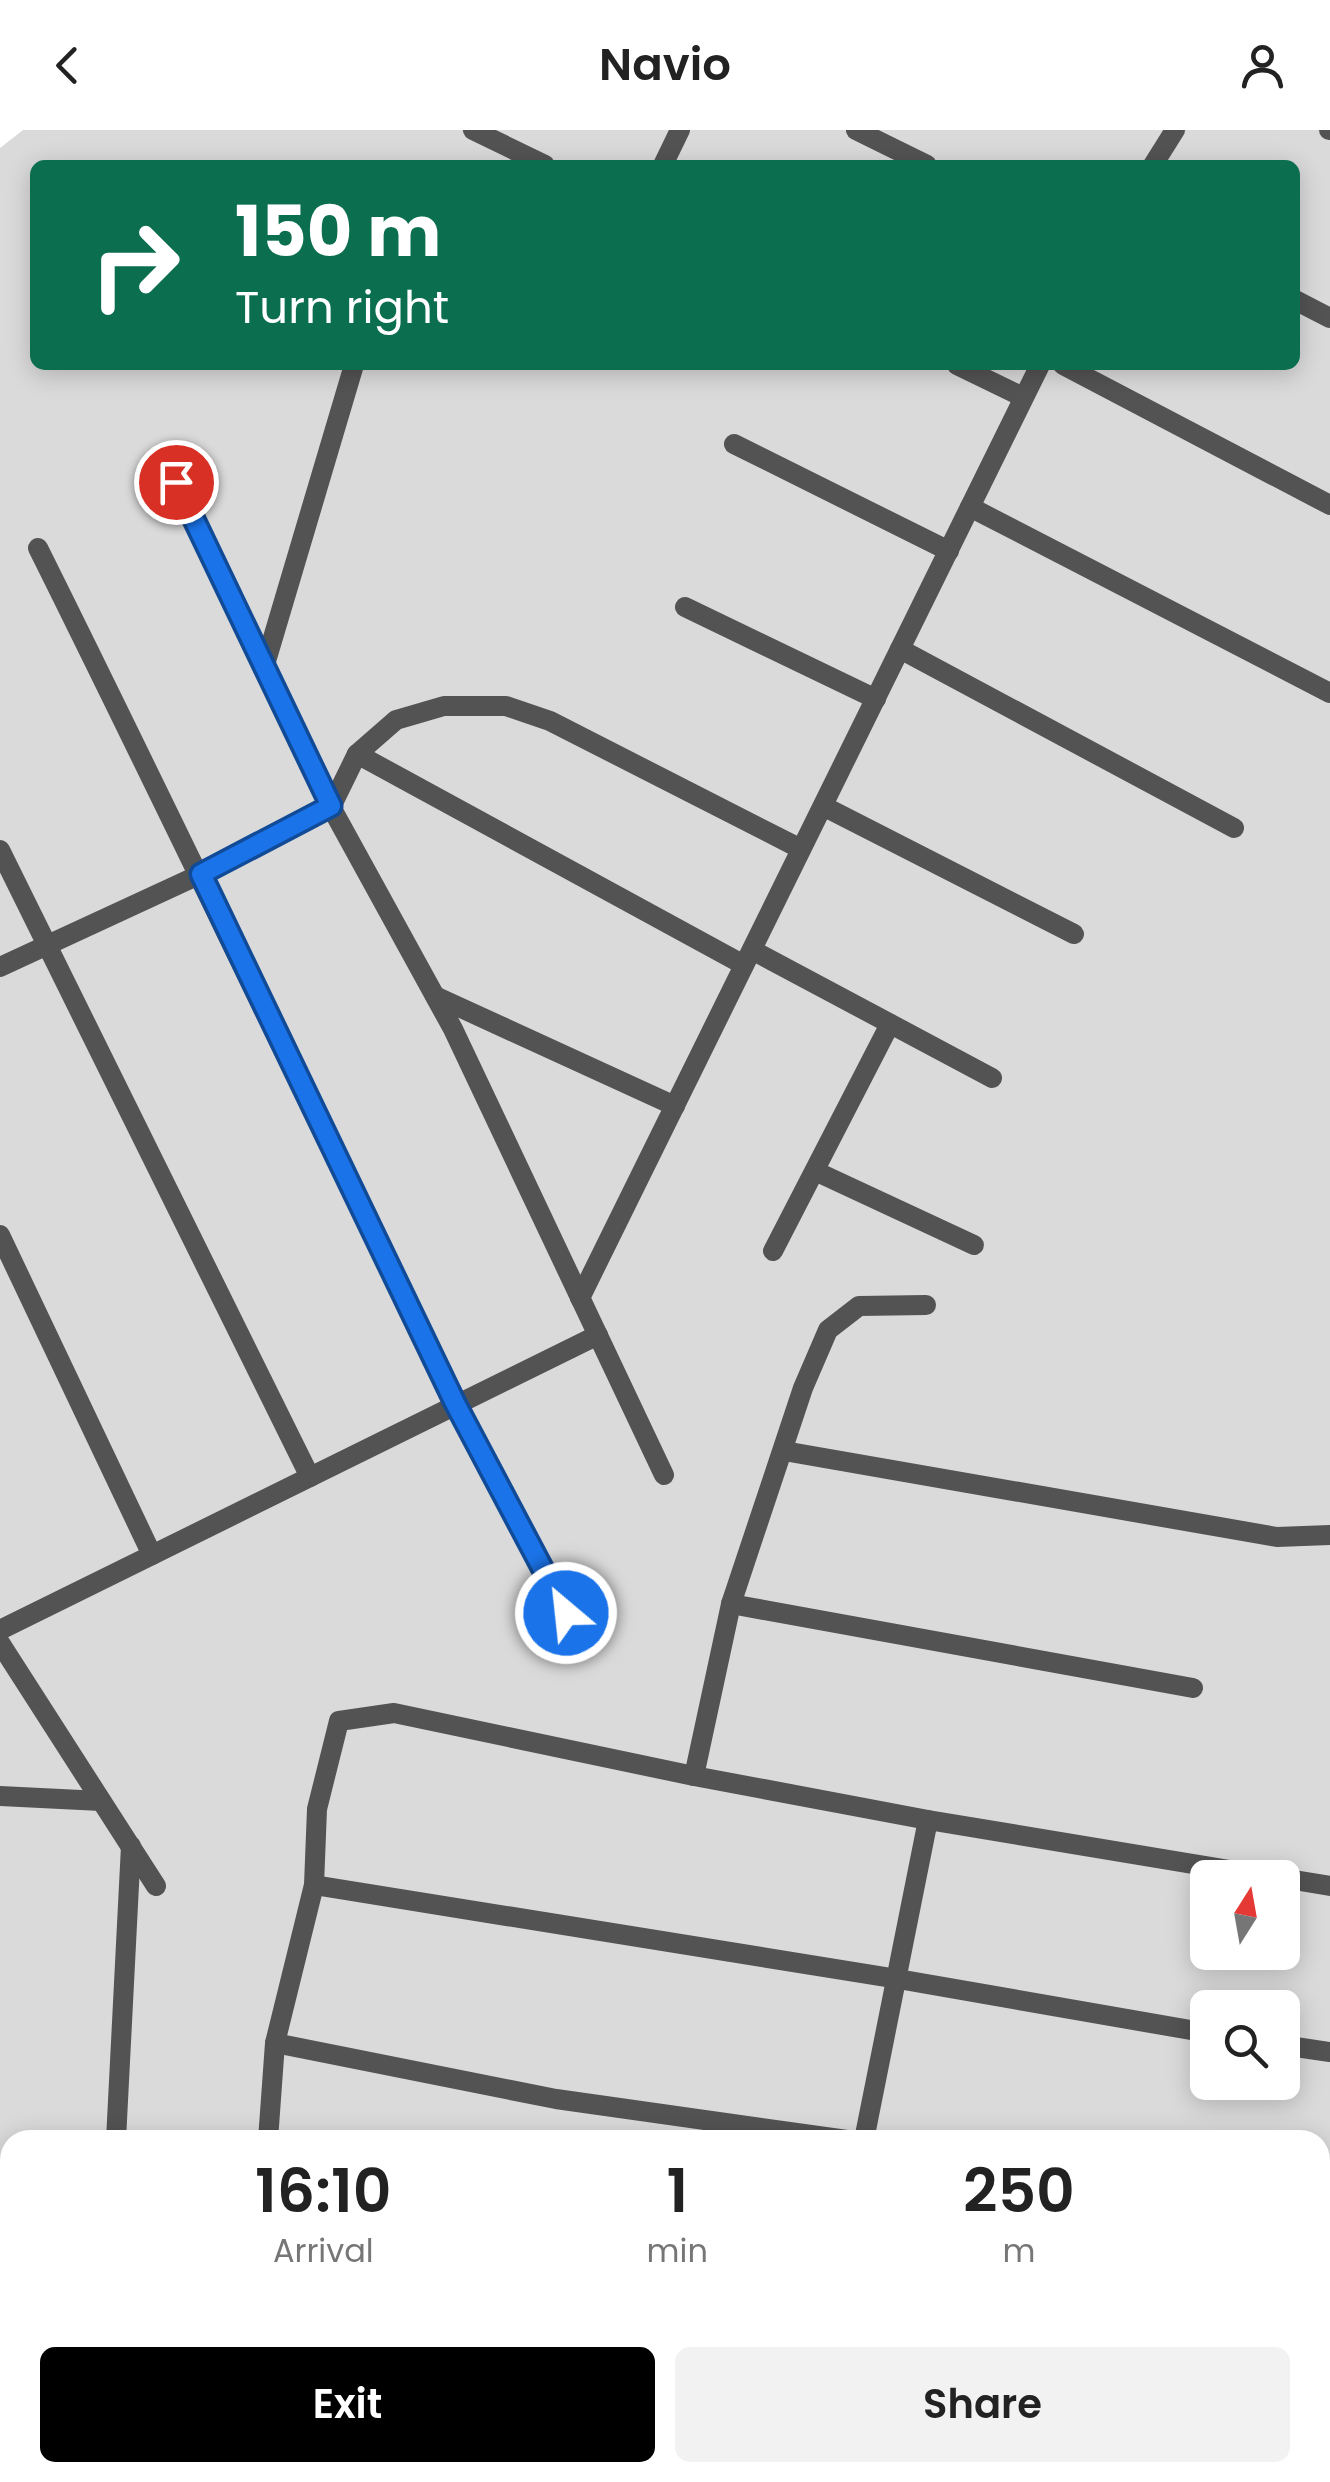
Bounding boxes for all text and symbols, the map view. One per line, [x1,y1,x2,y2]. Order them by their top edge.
text: Navio [599,33,731,96]
icon: back [40,38,95,93]
icon: person [1235,38,1290,93]
text: 150 m [235,182,441,281]
icon: right [70,200,200,330]
text: Turn right [235,276,449,339]
pin [134,440,219,525]
icon: arrive [149,455,204,510]
position arrow [514,1561,618,1665]
north arrow [1190,1860,1300,1970]
map controls [1190,1860,1300,2100]
button: search [1190,1990,1300,2100]
text: 16:10 [255,2149,392,2233]
text: 1 [666,2149,688,2233]
text: 250 [963,2149,1075,2233]
text: Arrival [273,2228,374,2273]
text: min [647,2228,708,2273]
text: m [1002,2228,1035,2273]
button: Exit [40,2347,655,2462]
button: Share [675,2347,1290,2462]

